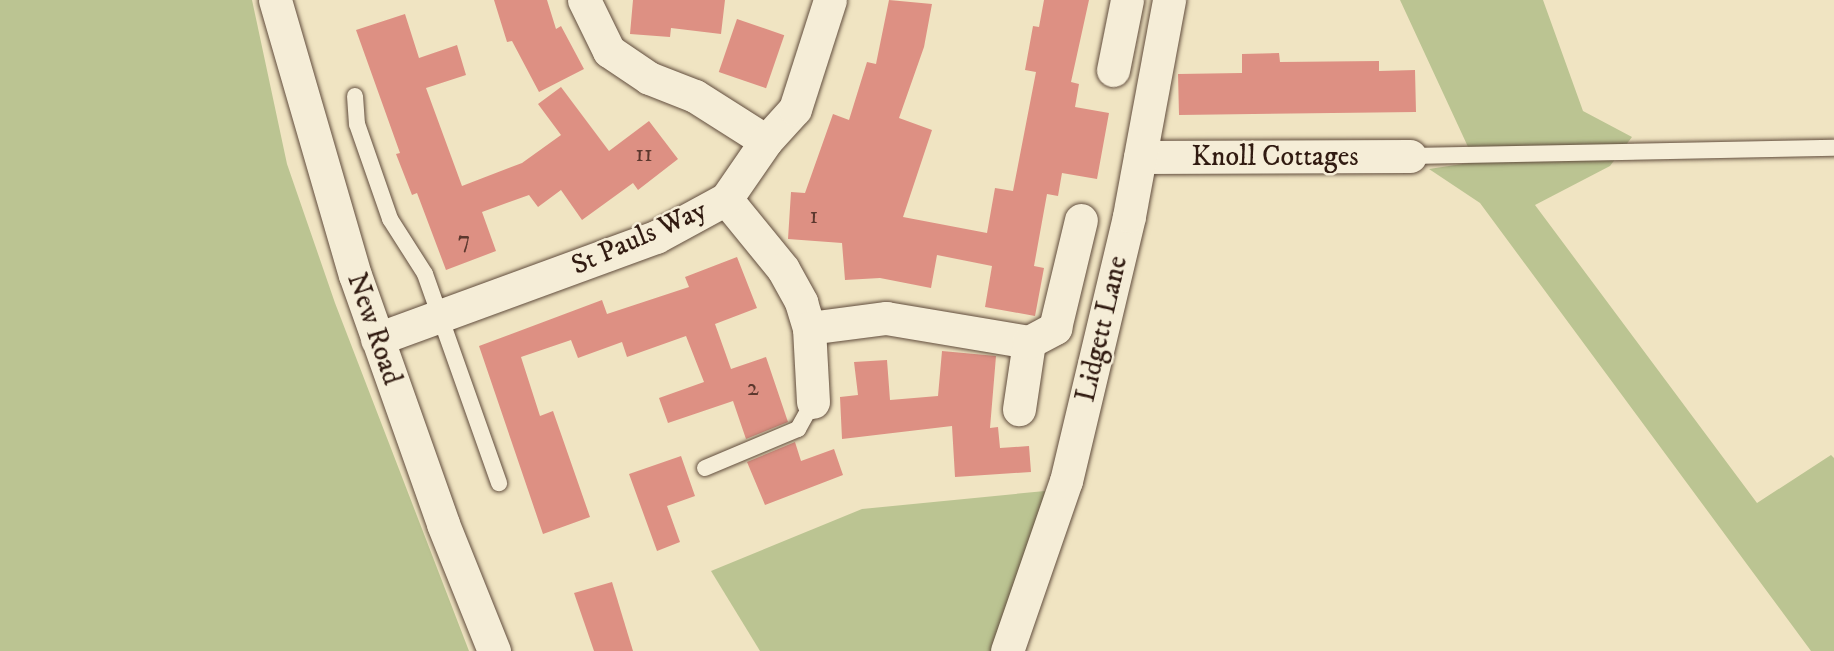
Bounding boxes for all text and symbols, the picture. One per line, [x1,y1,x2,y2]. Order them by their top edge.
street label: Knoll Cottages [1191,140,1359,174]
house number: 11 [635,141,653,169]
street label: St Pauls Way [566,193,712,283]
house number: 1 [810,203,818,231]
house number: 7 [458,227,470,255]
street label: Lidgett Lane [1069,253,1135,405]
street label: New Road [339,269,409,389]
house number: 2 [747,375,759,403]

